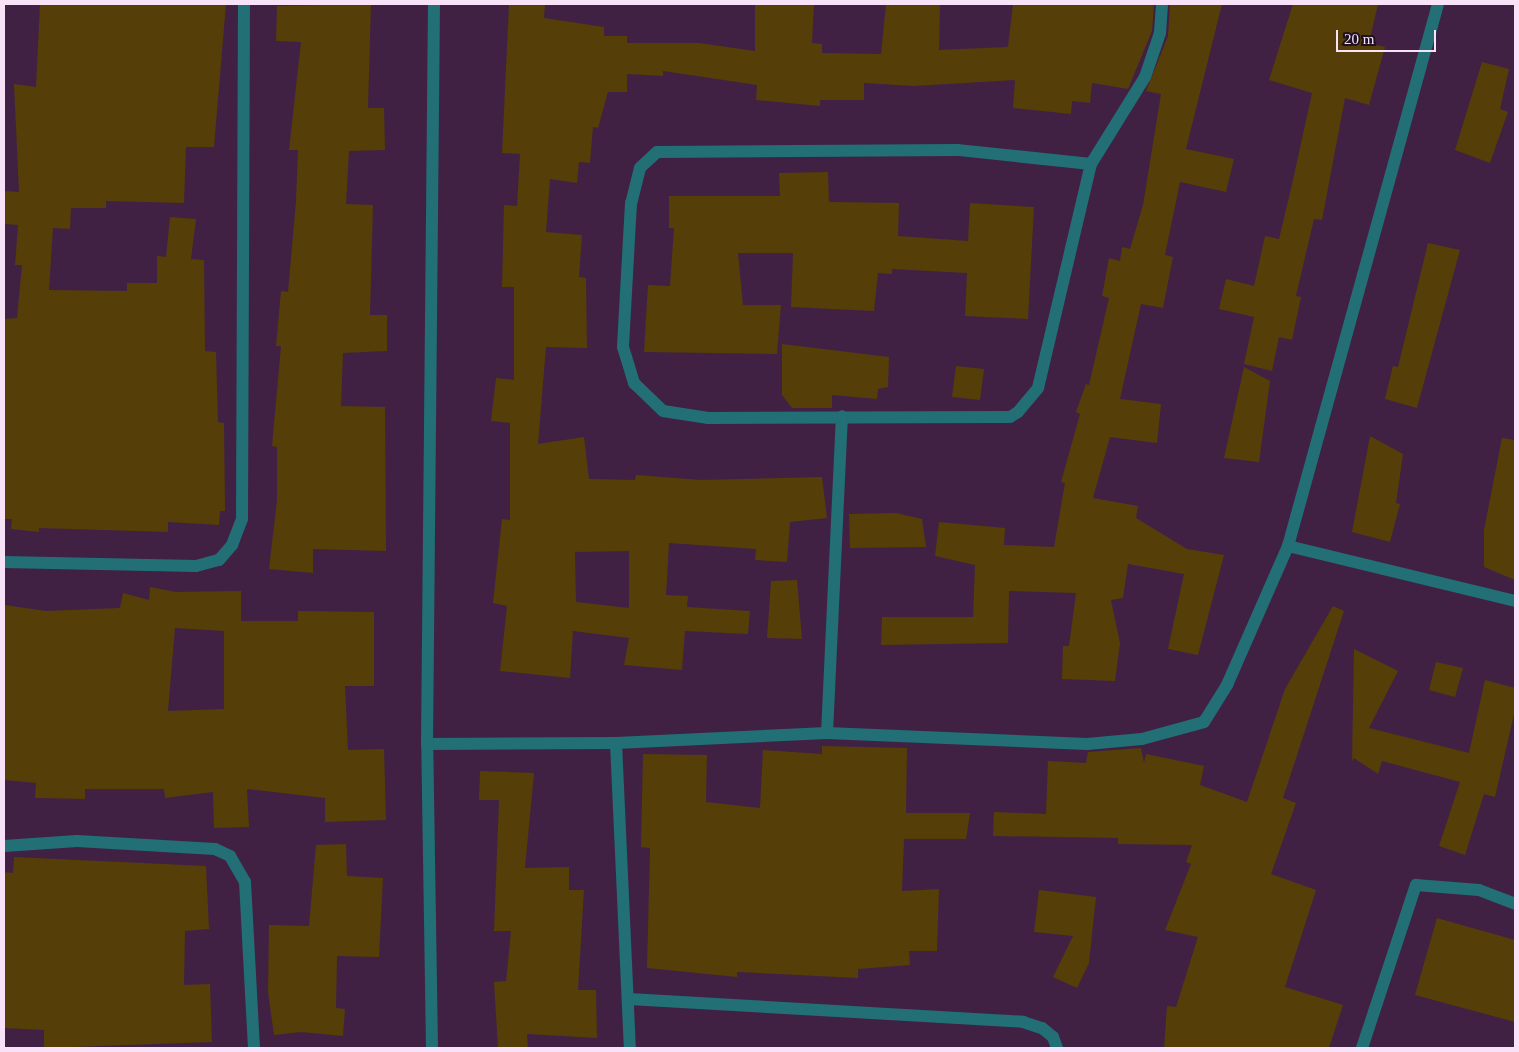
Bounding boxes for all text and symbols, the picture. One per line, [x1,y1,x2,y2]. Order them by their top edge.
scale bar [1339,20,1439,52]
text: 20 m [1344,31,1374,47]

